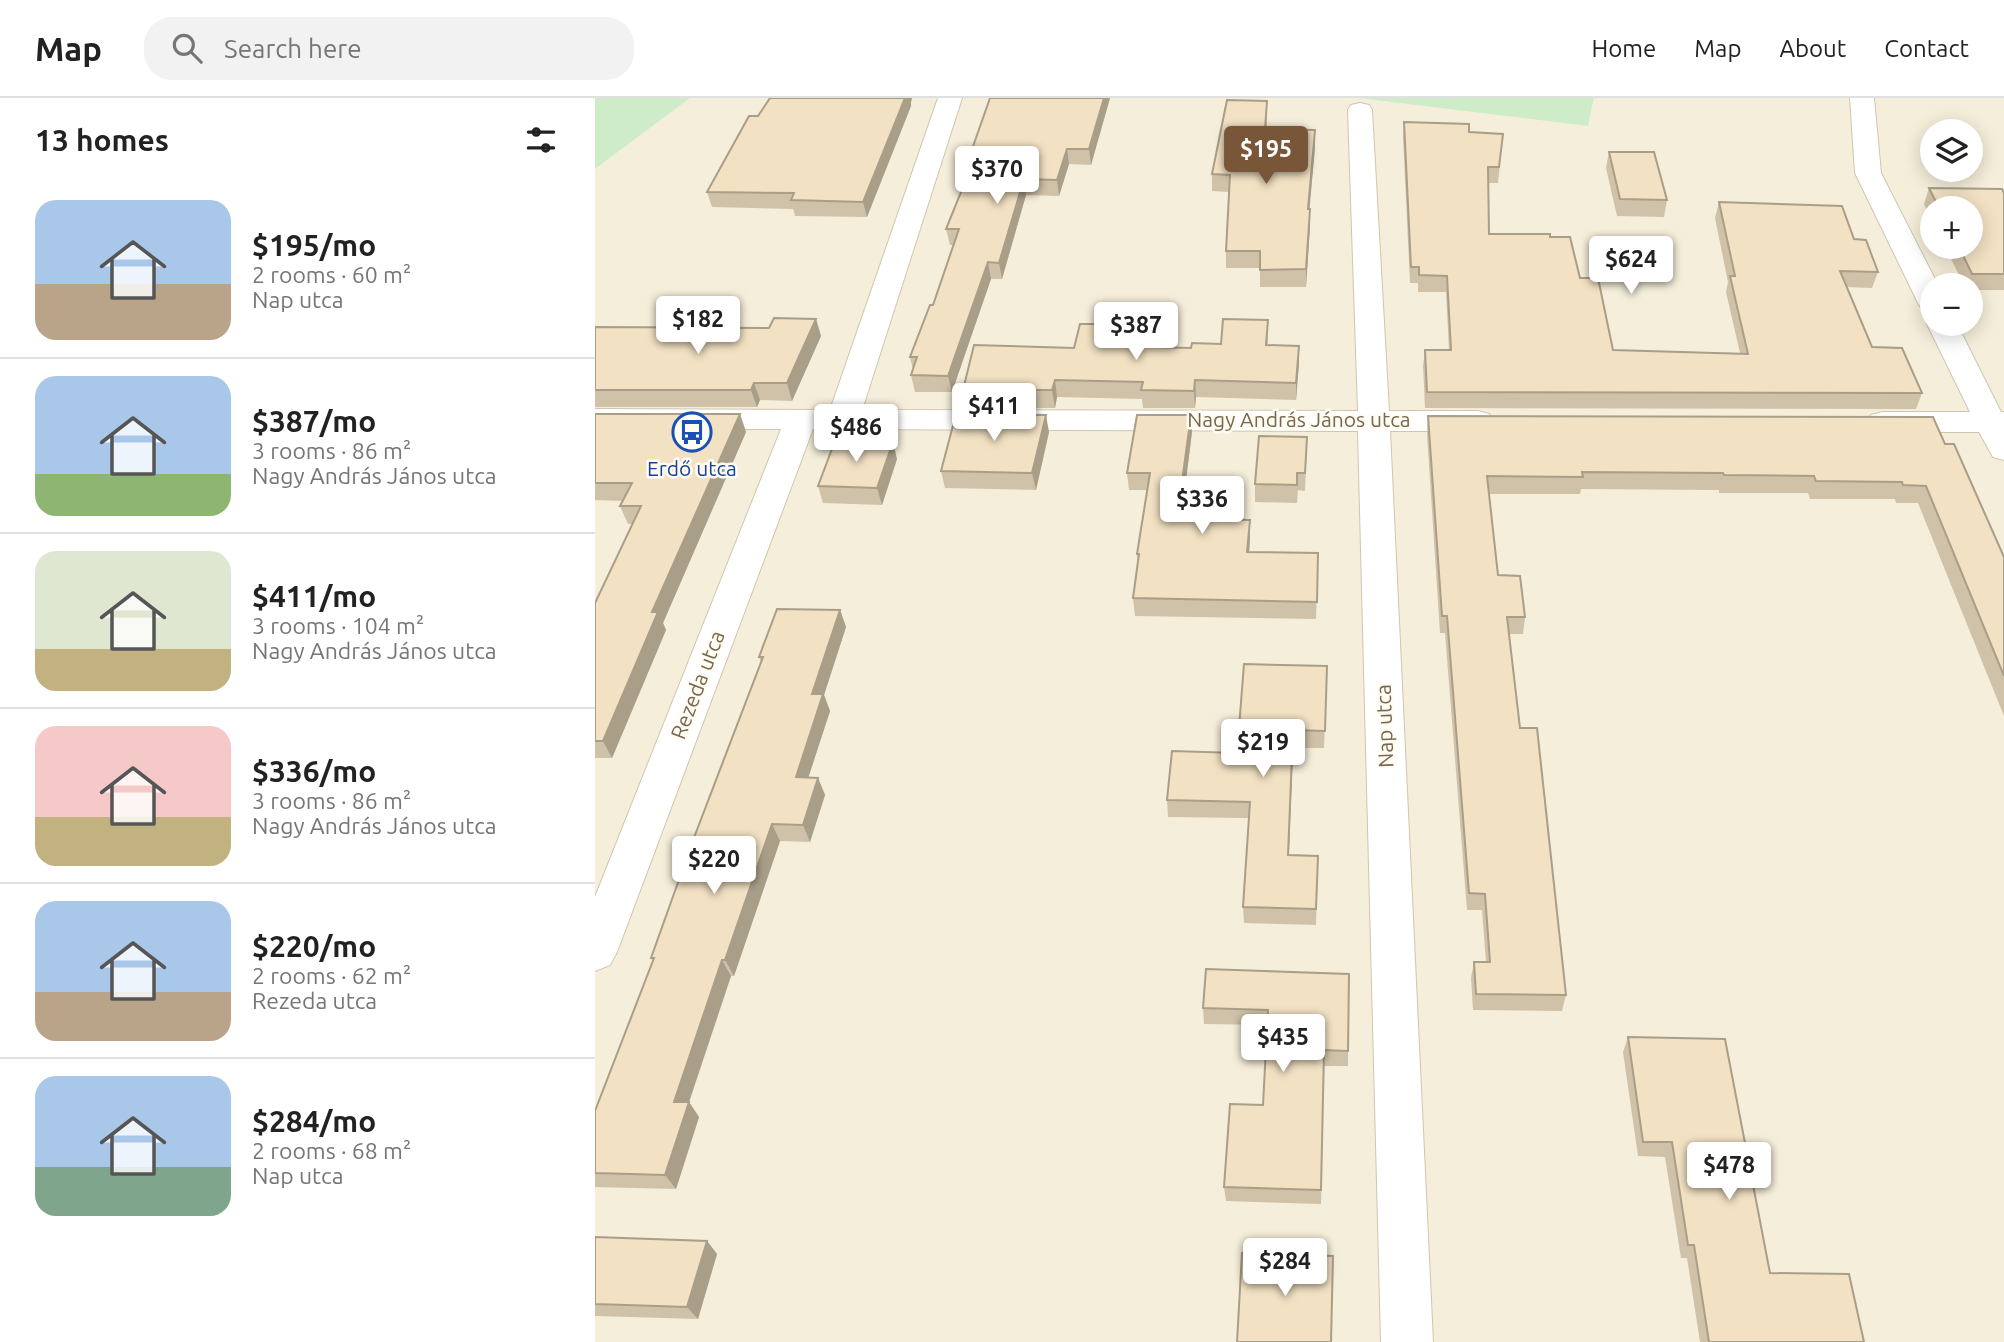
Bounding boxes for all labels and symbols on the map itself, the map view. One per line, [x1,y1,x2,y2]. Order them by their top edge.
pin: $195 [1225,126,1307,186]
pin: $370 [956,146,1038,206]
pin: $624 [1590,236,1672,296]
pin: $182 [657,296,739,356]
pin: $387 [1095,302,1177,362]
pin: $411 [953,384,1035,443]
pin: $486 [815,404,897,464]
street label: Nagy András János utca [1187,407,1411,431]
bus stop icon: Erdő utca [671,411,713,453]
place label: Erdő utca [647,456,737,480]
pin: $336 [1161,476,1243,536]
street label: Rezeda utca [665,627,729,742]
street label: Nap utca [1371,684,1397,768]
pin: $219 [1222,720,1304,779]
pin: $220 [673,836,755,896]
pin: $435 [1242,1014,1324,1074]
pin: $478 [1688,1142,1770,1202]
pin: $284 [1244,1238,1326,1298]

